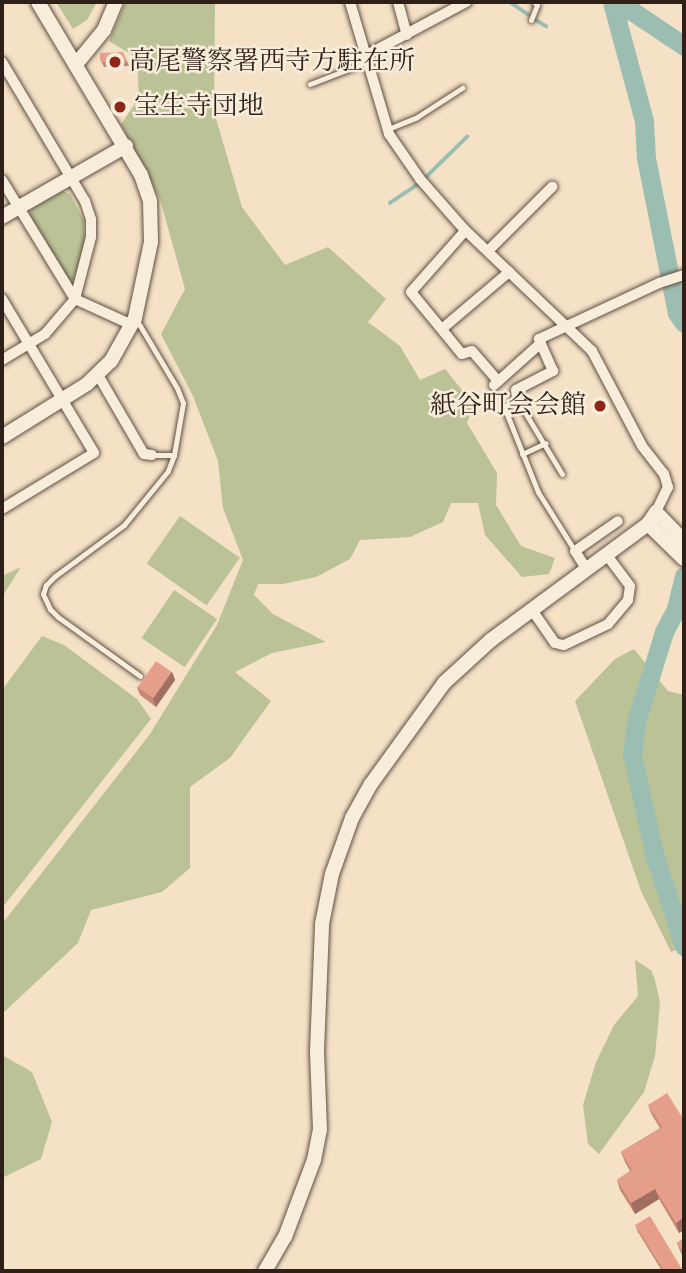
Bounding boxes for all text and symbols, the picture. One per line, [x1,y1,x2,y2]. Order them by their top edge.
place label: 高尾警察署西寺方駐在所 [129,46,415,78]
marker: 高尾警察署西寺方駐在所 [107,54,123,70]
place label: 宝生寺団地 [134,91,264,123]
marker: 宝生寺団地 [112,99,128,115]
place label: 紙谷町会会館 [430,390,586,422]
marker: 紙谷町会会館 [592,398,608,414]

